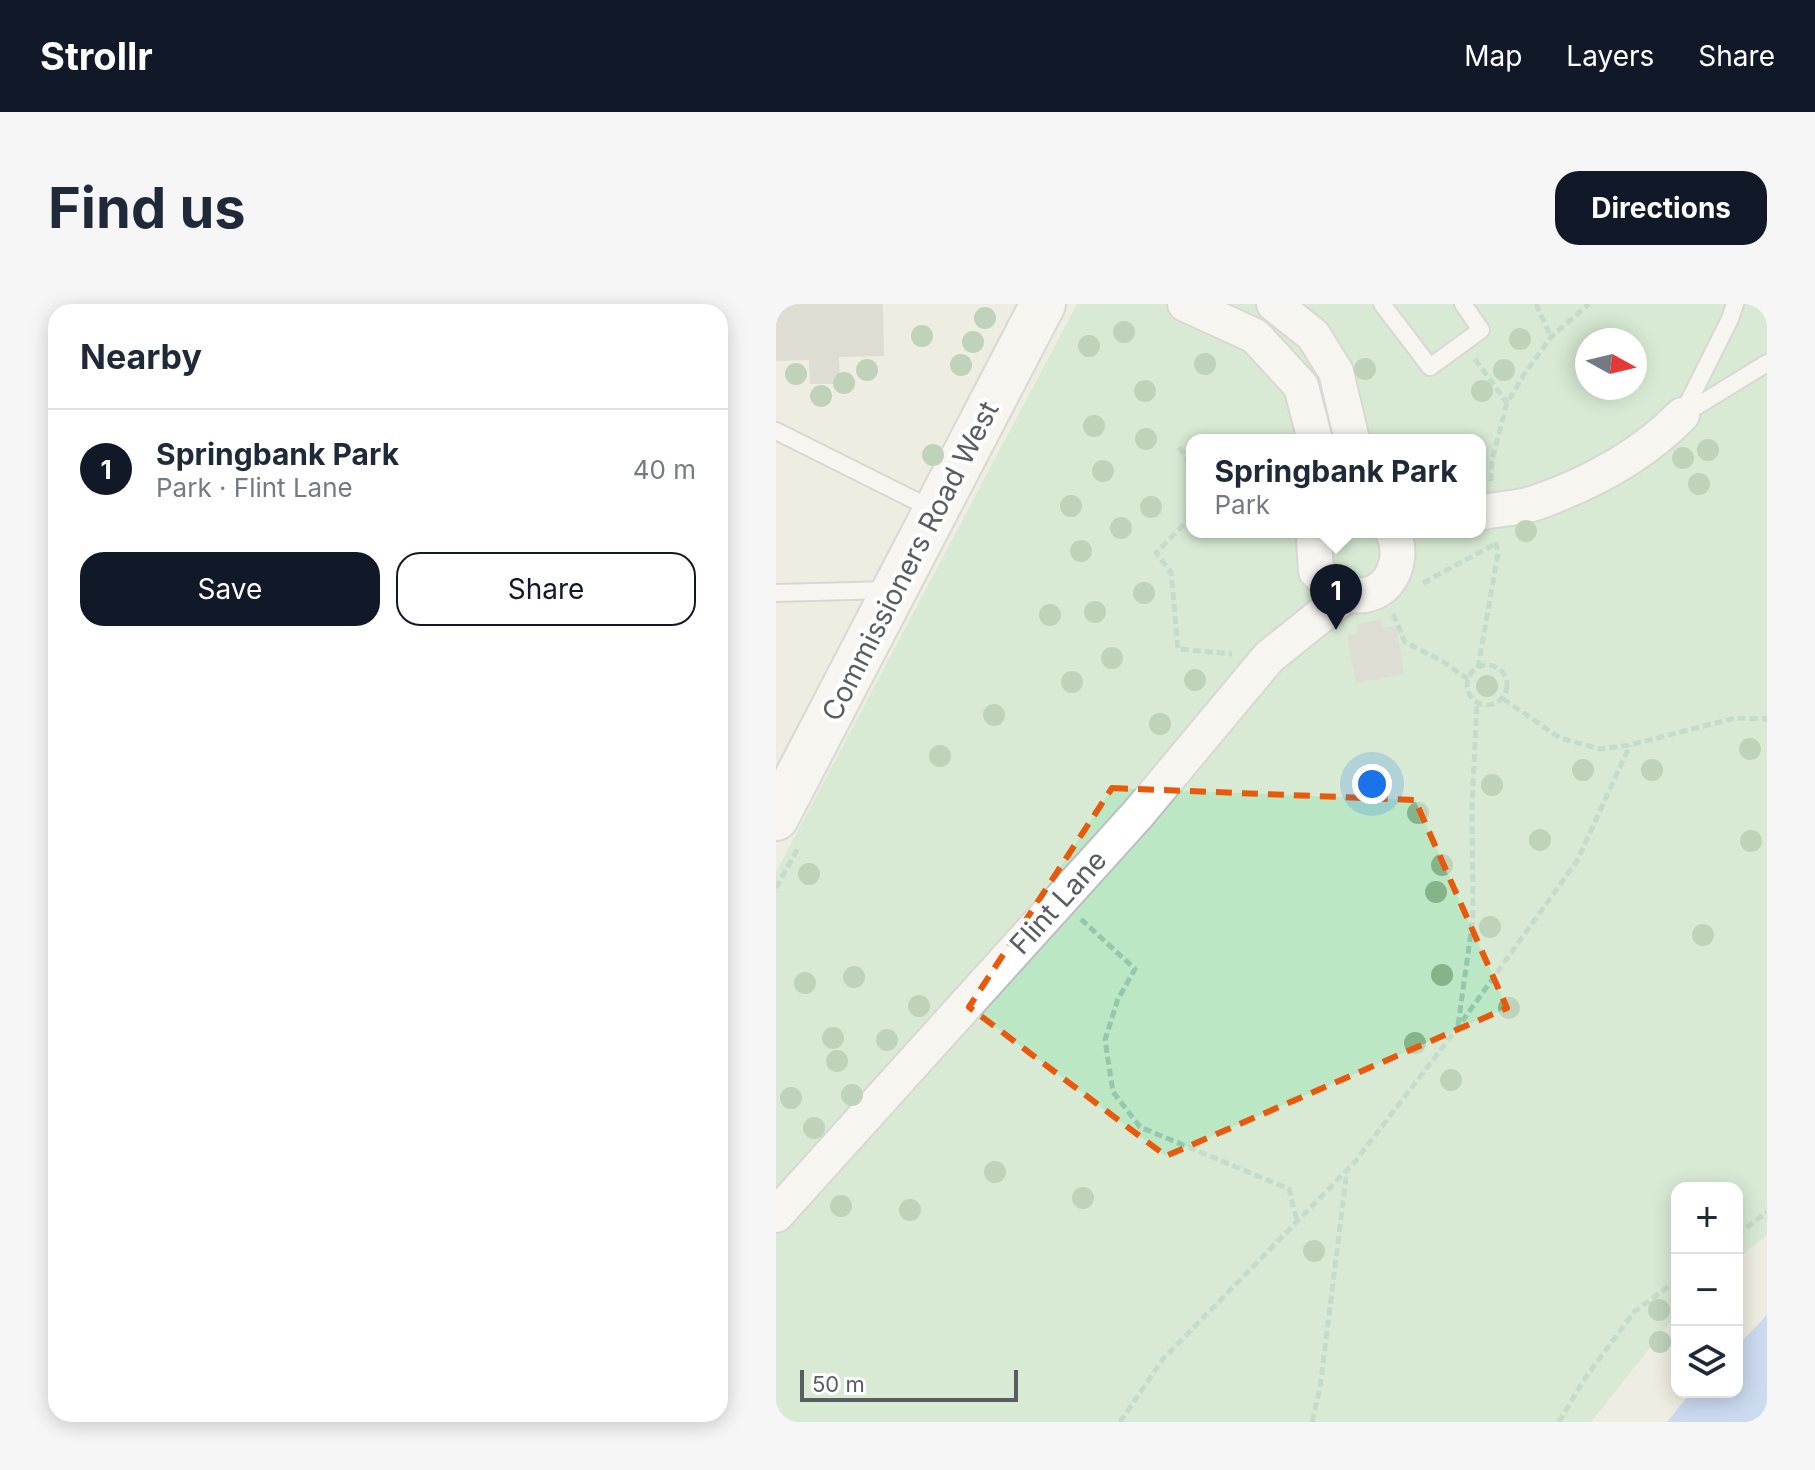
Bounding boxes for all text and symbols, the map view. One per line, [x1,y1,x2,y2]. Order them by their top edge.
text: Strollr [40,33,153,79]
text: Map [1464,39,1522,73]
text: Layers [1566,39,1654,73]
text: Share [1698,39,1775,73]
button: Directions [1555,171,1767,245]
text: Find us [48,174,246,242]
north arrow [1575,328,1647,400]
text: Nearby [80,336,202,377]
street label: Commissioners Road West [814,396,1006,726]
popup [1186,434,1486,538]
text: Springbank Park [156,436,399,472]
text: Springbank Park [1214,453,1458,489]
text: 1 [100,454,112,485]
text: 40 m [633,454,696,485]
text: Park · Flint Lane [156,472,353,503]
text: Park [1214,489,1270,520]
button: Save [80,552,380,626]
button: Share [396,552,696,626]
pin: 1 [1310,564,1362,630]
your location [1352,764,1392,804]
street label: Flint Lane [1003,843,1113,961]
map controls [1671,1182,1743,1398]
button: + [1671,1182,1743,1254]
button: − [1671,1254,1743,1326]
button: layers [1671,1326,1743,1398]
scale bar [800,1366,1018,1402]
text: 50 m [812,1371,865,1397]

